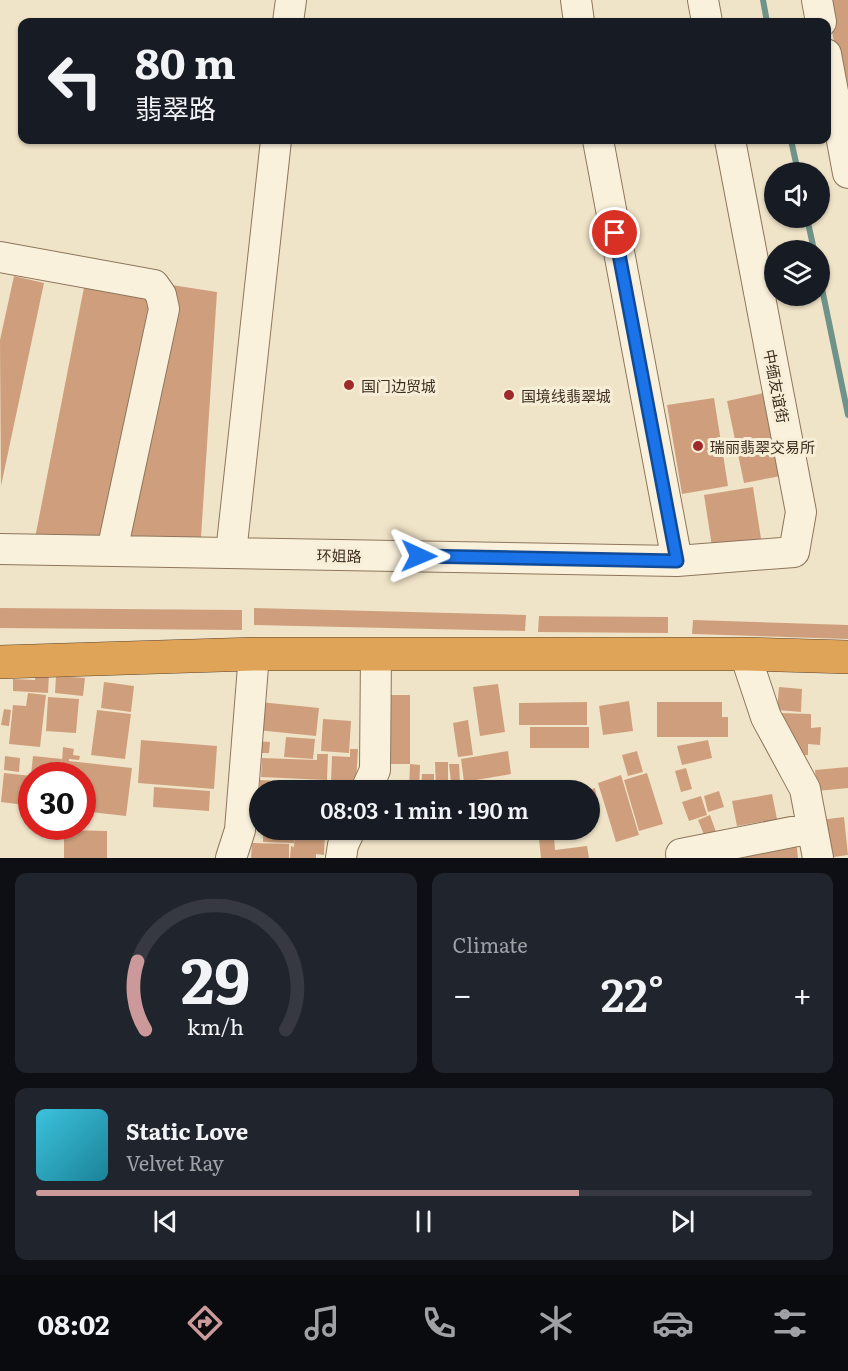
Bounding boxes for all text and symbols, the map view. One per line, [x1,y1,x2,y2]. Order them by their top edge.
text: 80 m [135,30,236,92]
icon: left [36,42,114,120]
text: 翡翠路 [135,87,216,127]
map controls [764,162,830,306]
button: sound [764,162,830,228]
pin [589,207,640,258]
icon: arrive [598,216,631,249]
button: layers [764,240,830,306]
street label: 中缅友谊街 [759,347,795,425]
place label: 国门边贸城 [361,374,436,397]
marker: 国门边贸城 [342,378,356,392]
place label: 国境线翡翠城 [521,384,611,407]
marker: 国境线翡翠城 [502,388,516,402]
place label: 瑞丽翡翠交易所 [710,435,815,458]
marker: 瑞丽翡翠交易所 [691,439,705,453]
position arrow [387,524,451,588]
street label: 环姐路 [316,543,362,567]
speed limit sign: 30 [18,762,96,840]
text: 08:03 · 1 min · 190 m [320,793,529,826]
text: Climate [453,929,528,959]
text: 29 [181,931,250,1023]
text: 22° [601,959,664,1026]
text: − [453,968,472,1017]
text: + [793,968,812,1017]
text: km/h [187,1010,244,1042]
text: Static Love [126,1114,248,1147]
text: Velvet Ray [126,1147,224,1177]
icon: previous [149,1205,182,1238]
icon: pause [407,1205,440,1238]
icon: next [666,1205,699,1238]
icon: directions [184,1302,226,1344]
icon: music [301,1302,343,1344]
icon: phone [418,1302,460,1344]
icon: climate [535,1302,577,1344]
icon: car [652,1302,694,1344]
icon: filters [769,1302,811,1344]
text: 08:02 [37,1303,110,1343]

